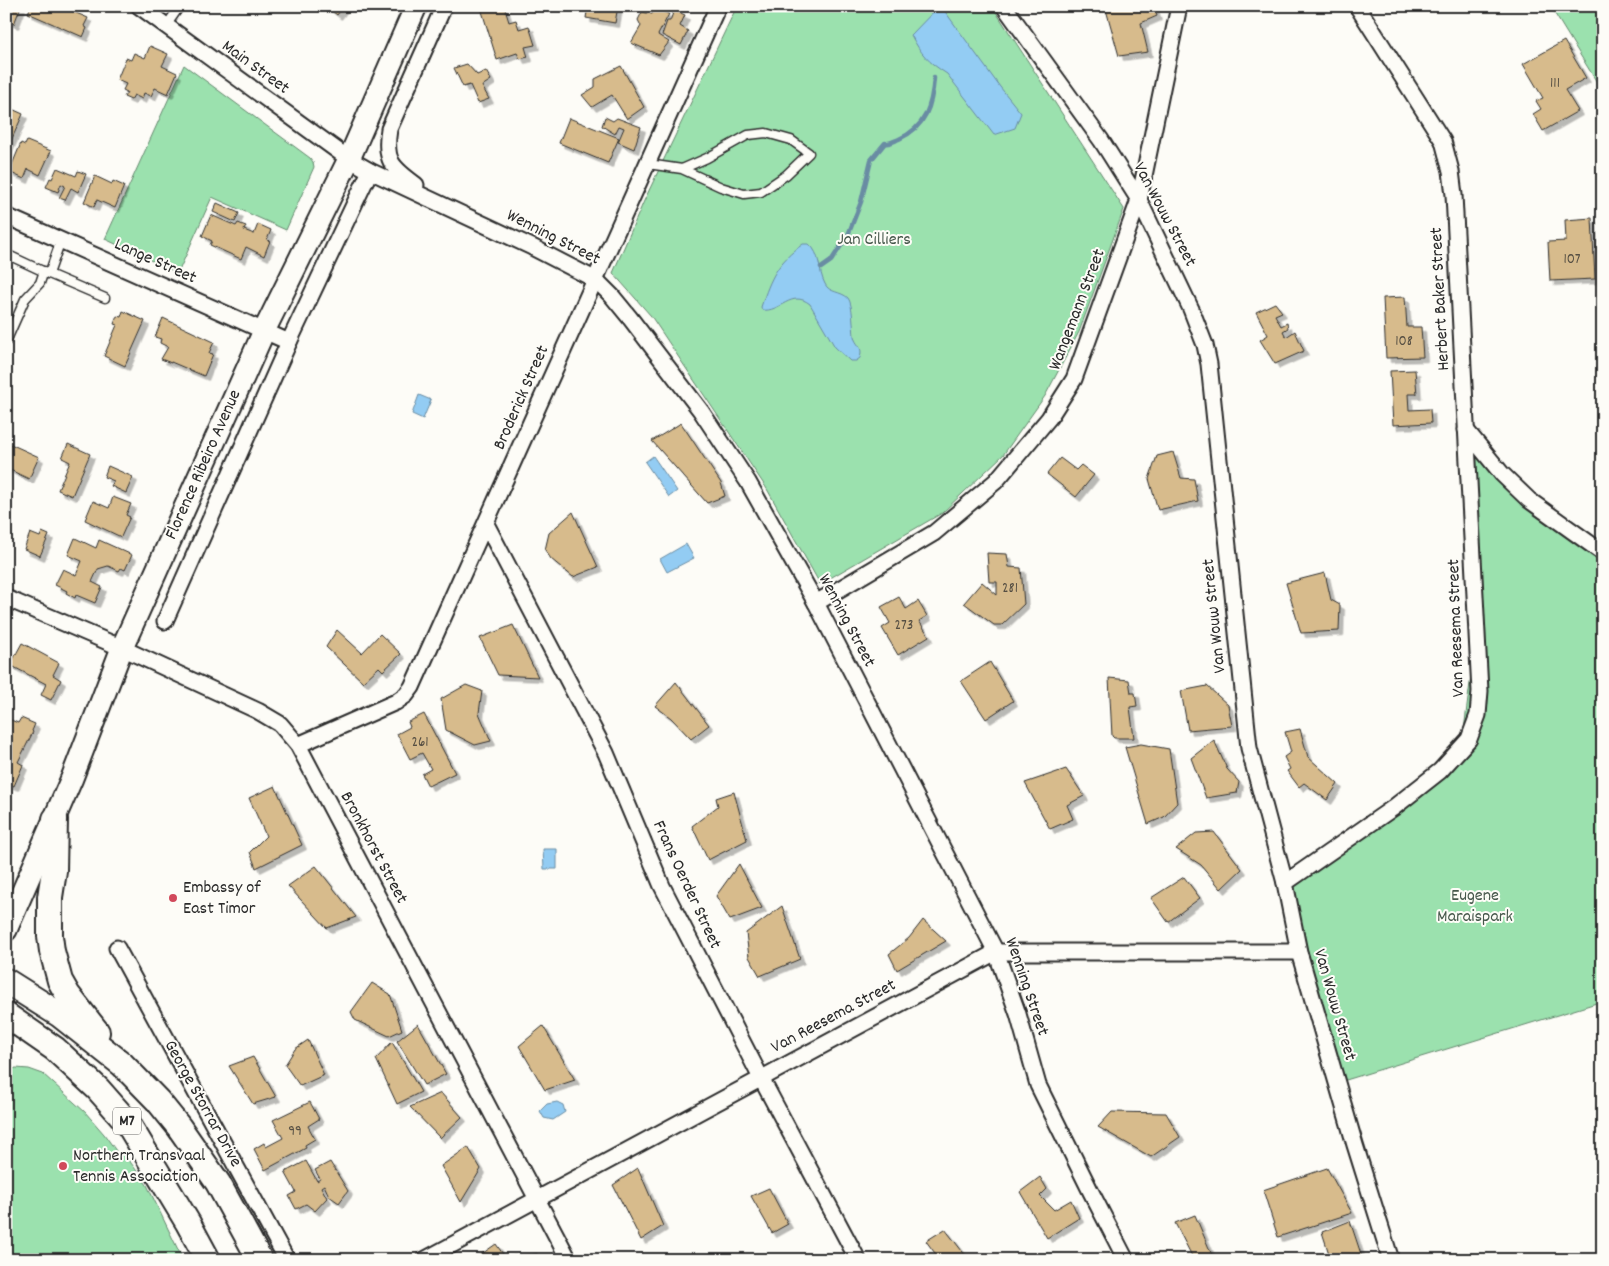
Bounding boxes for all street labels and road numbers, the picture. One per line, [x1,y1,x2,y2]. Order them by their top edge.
street label: Main Street [216,35,294,101]
street label: Van Wouw Street [1126,158,1202,272]
street label: Wenning Street [502,204,605,273]
street label: Herbert Baker Street [1425,226,1457,371]
street label: Lange Street [110,233,201,291]
street label: Wangemann Street [1043,245,1113,374]
street label: Broderick Street [488,341,556,454]
street label: Florence Ribeiro Avenue [160,386,248,544]
street label: Van Wouw Street [1197,557,1233,675]
street label: Van Reesema Street [1442,558,1472,698]
street label: Wenning Street [811,570,881,672]
street label: Bronkhorst Street [333,787,413,909]
street label: Frans Oerder Street [645,817,727,954]
street label: Wenning Street [998,935,1055,1040]
street label: Van Wouw Street [1306,946,1362,1064]
street label: Van Reesema Street [767,973,901,1061]
street label: George Storrar Drive [157,1036,247,1172]
road number: M7 [113,1108,141,1134]

